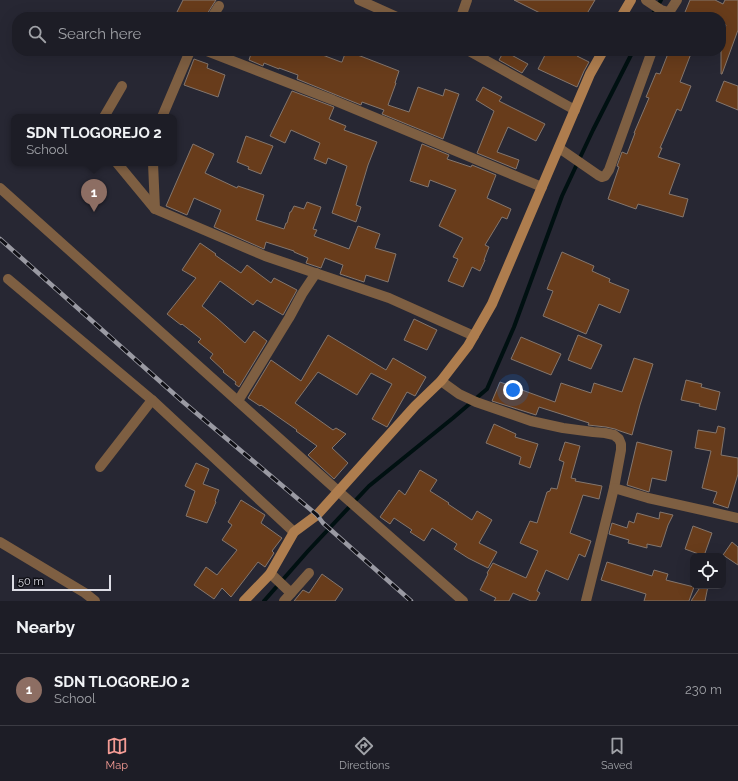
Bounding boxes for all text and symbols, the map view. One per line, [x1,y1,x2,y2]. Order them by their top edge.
search box [12,12,726,56]
icon: search [26,23,48,45]
text: Search here [58,25,141,43]
popup [11,114,177,166]
text: SDN TLOGOREJO 2 [26,124,162,142]
text: School [26,142,68,157]
pin: 1 [81,179,107,212]
your location [503,380,523,400]
map controls [690,553,726,589]
button: locate [690,553,726,589]
scale bar [12,573,111,592]
text: 50 m [18,575,44,588]
text: Nearby [16,617,75,637]
text: SDN TLOGOREJO 2 [54,673,190,691]
text: 1 [26,682,32,697]
text: 230 m [685,682,722,697]
text: School [54,691,96,706]
tab: Map [106,735,128,772]
tab: Directions [339,735,390,772]
tab: Saved [601,735,632,772]

